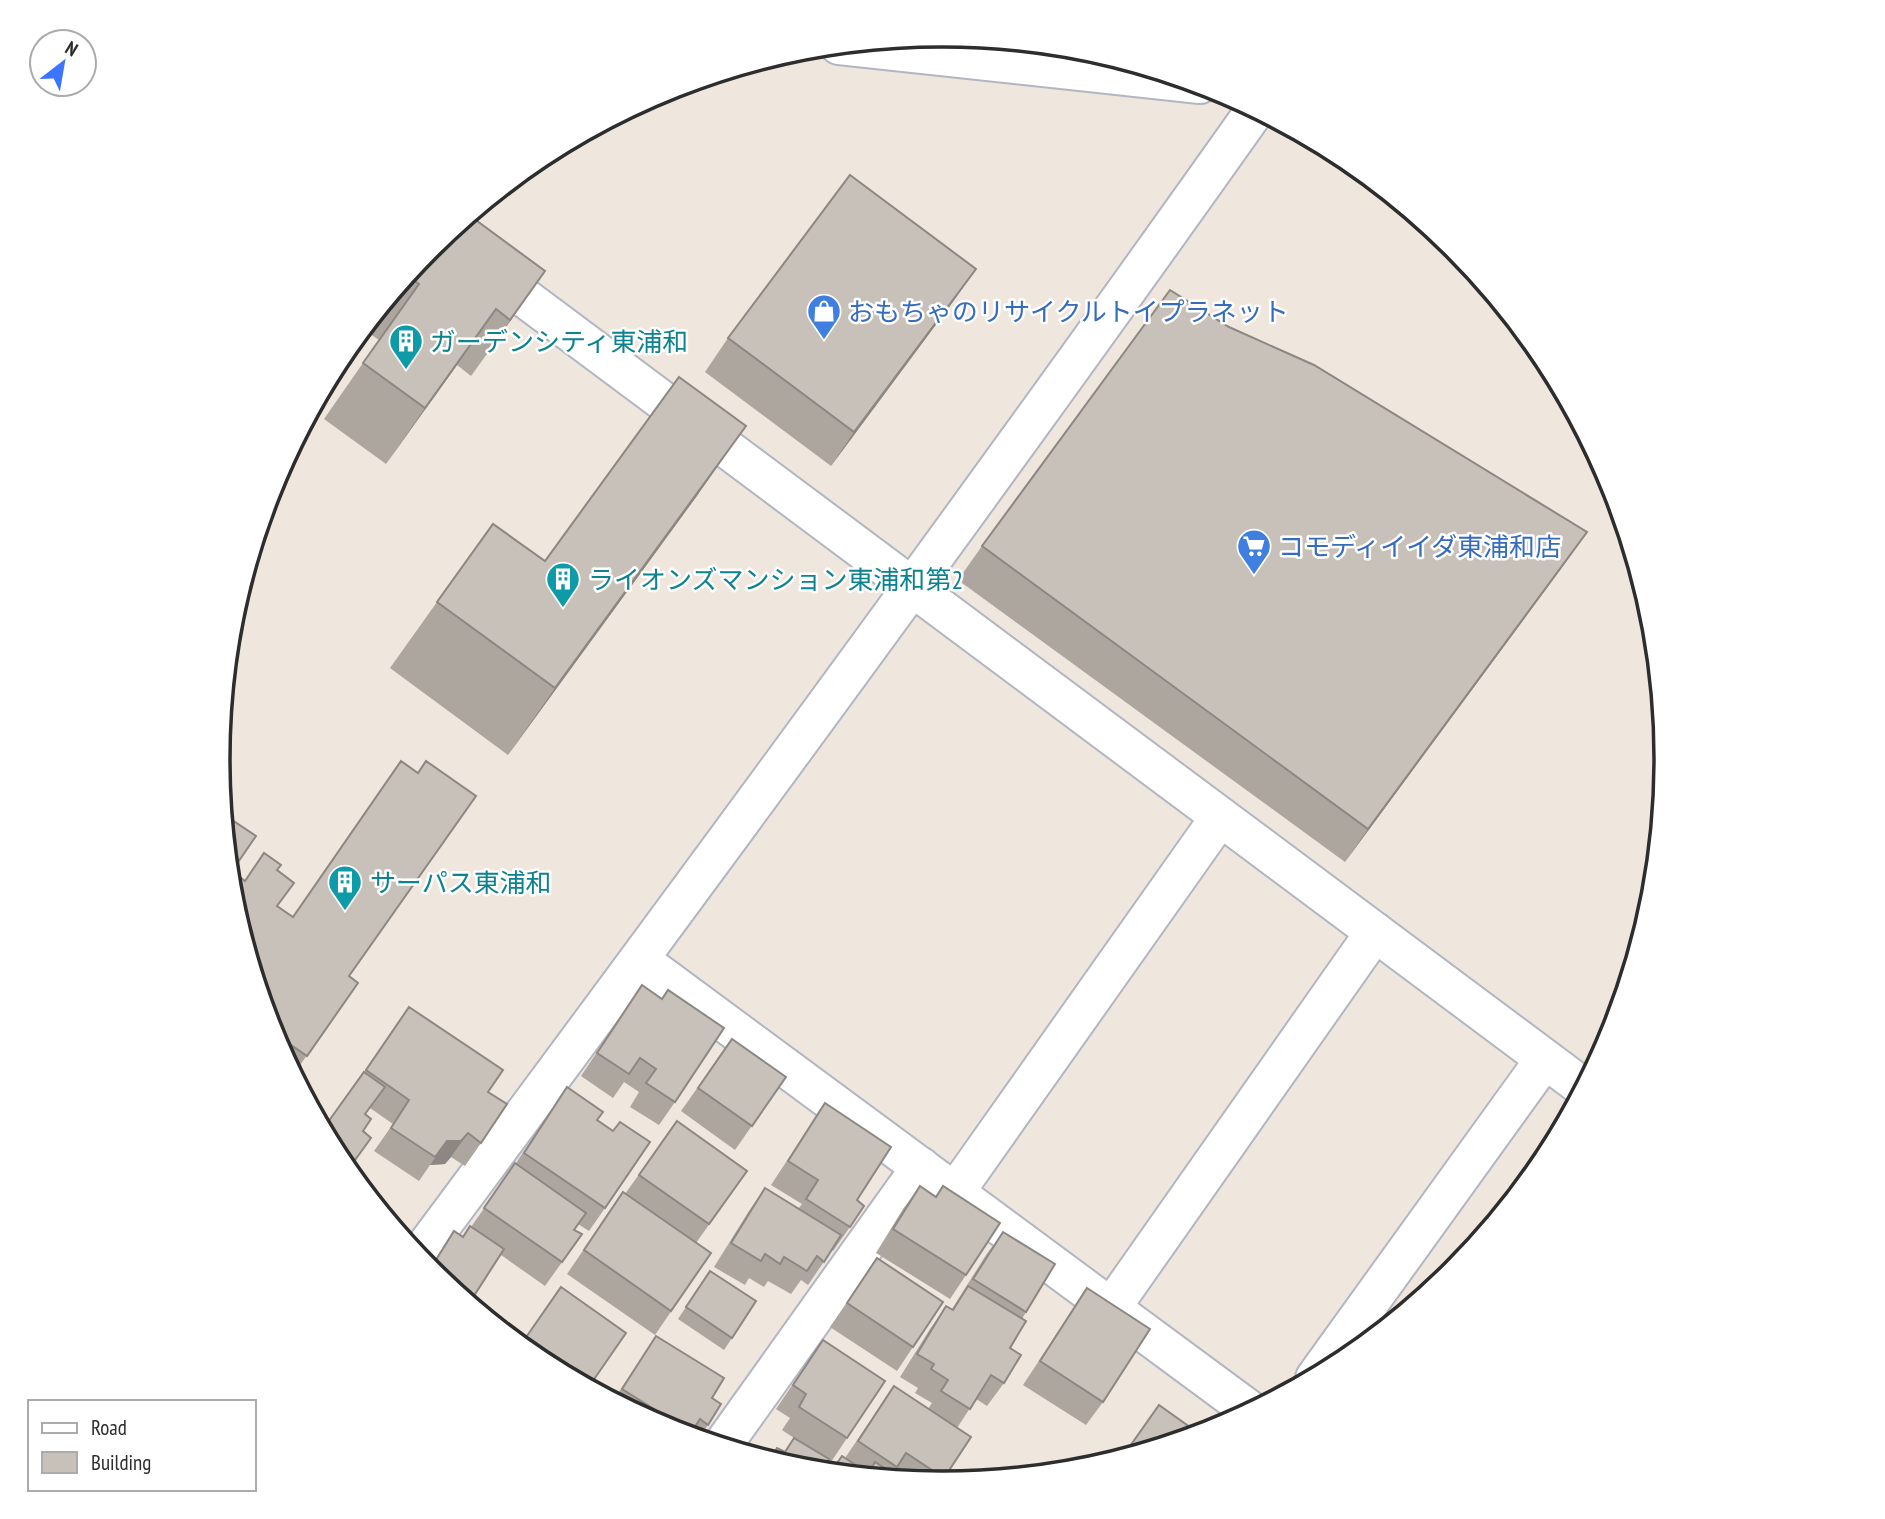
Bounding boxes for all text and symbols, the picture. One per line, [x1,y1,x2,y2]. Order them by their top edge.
north arrow [28,28,98,98]
text: N [61,35,82,61]
shop icon: おもちゃのリサイクルトイプラネット [805,292,843,341]
place label: おもちゃのリサイクルトイプラネット [848,295,1289,328]
building icon: ガーデンシティ東浦和 [387,322,425,371]
place label: ガーデンシティ東浦和 [430,325,688,358]
supermarket icon: コモディイイダ東浦和店 [1235,527,1273,576]
place label: コモディイイダ東浦和店 [1278,530,1561,563]
building icon: ライオンズマンション東浦和第2 [544,560,582,609]
place label: ライオンズマンション東浦和第2 [588,563,963,596]
building icon: サーパス東浦和 [326,863,364,912]
place label: サーパス東浦和 [370,866,552,899]
legend [28,1400,256,1491]
text: Road [91,1414,127,1441]
text: Building [91,1449,151,1476]

